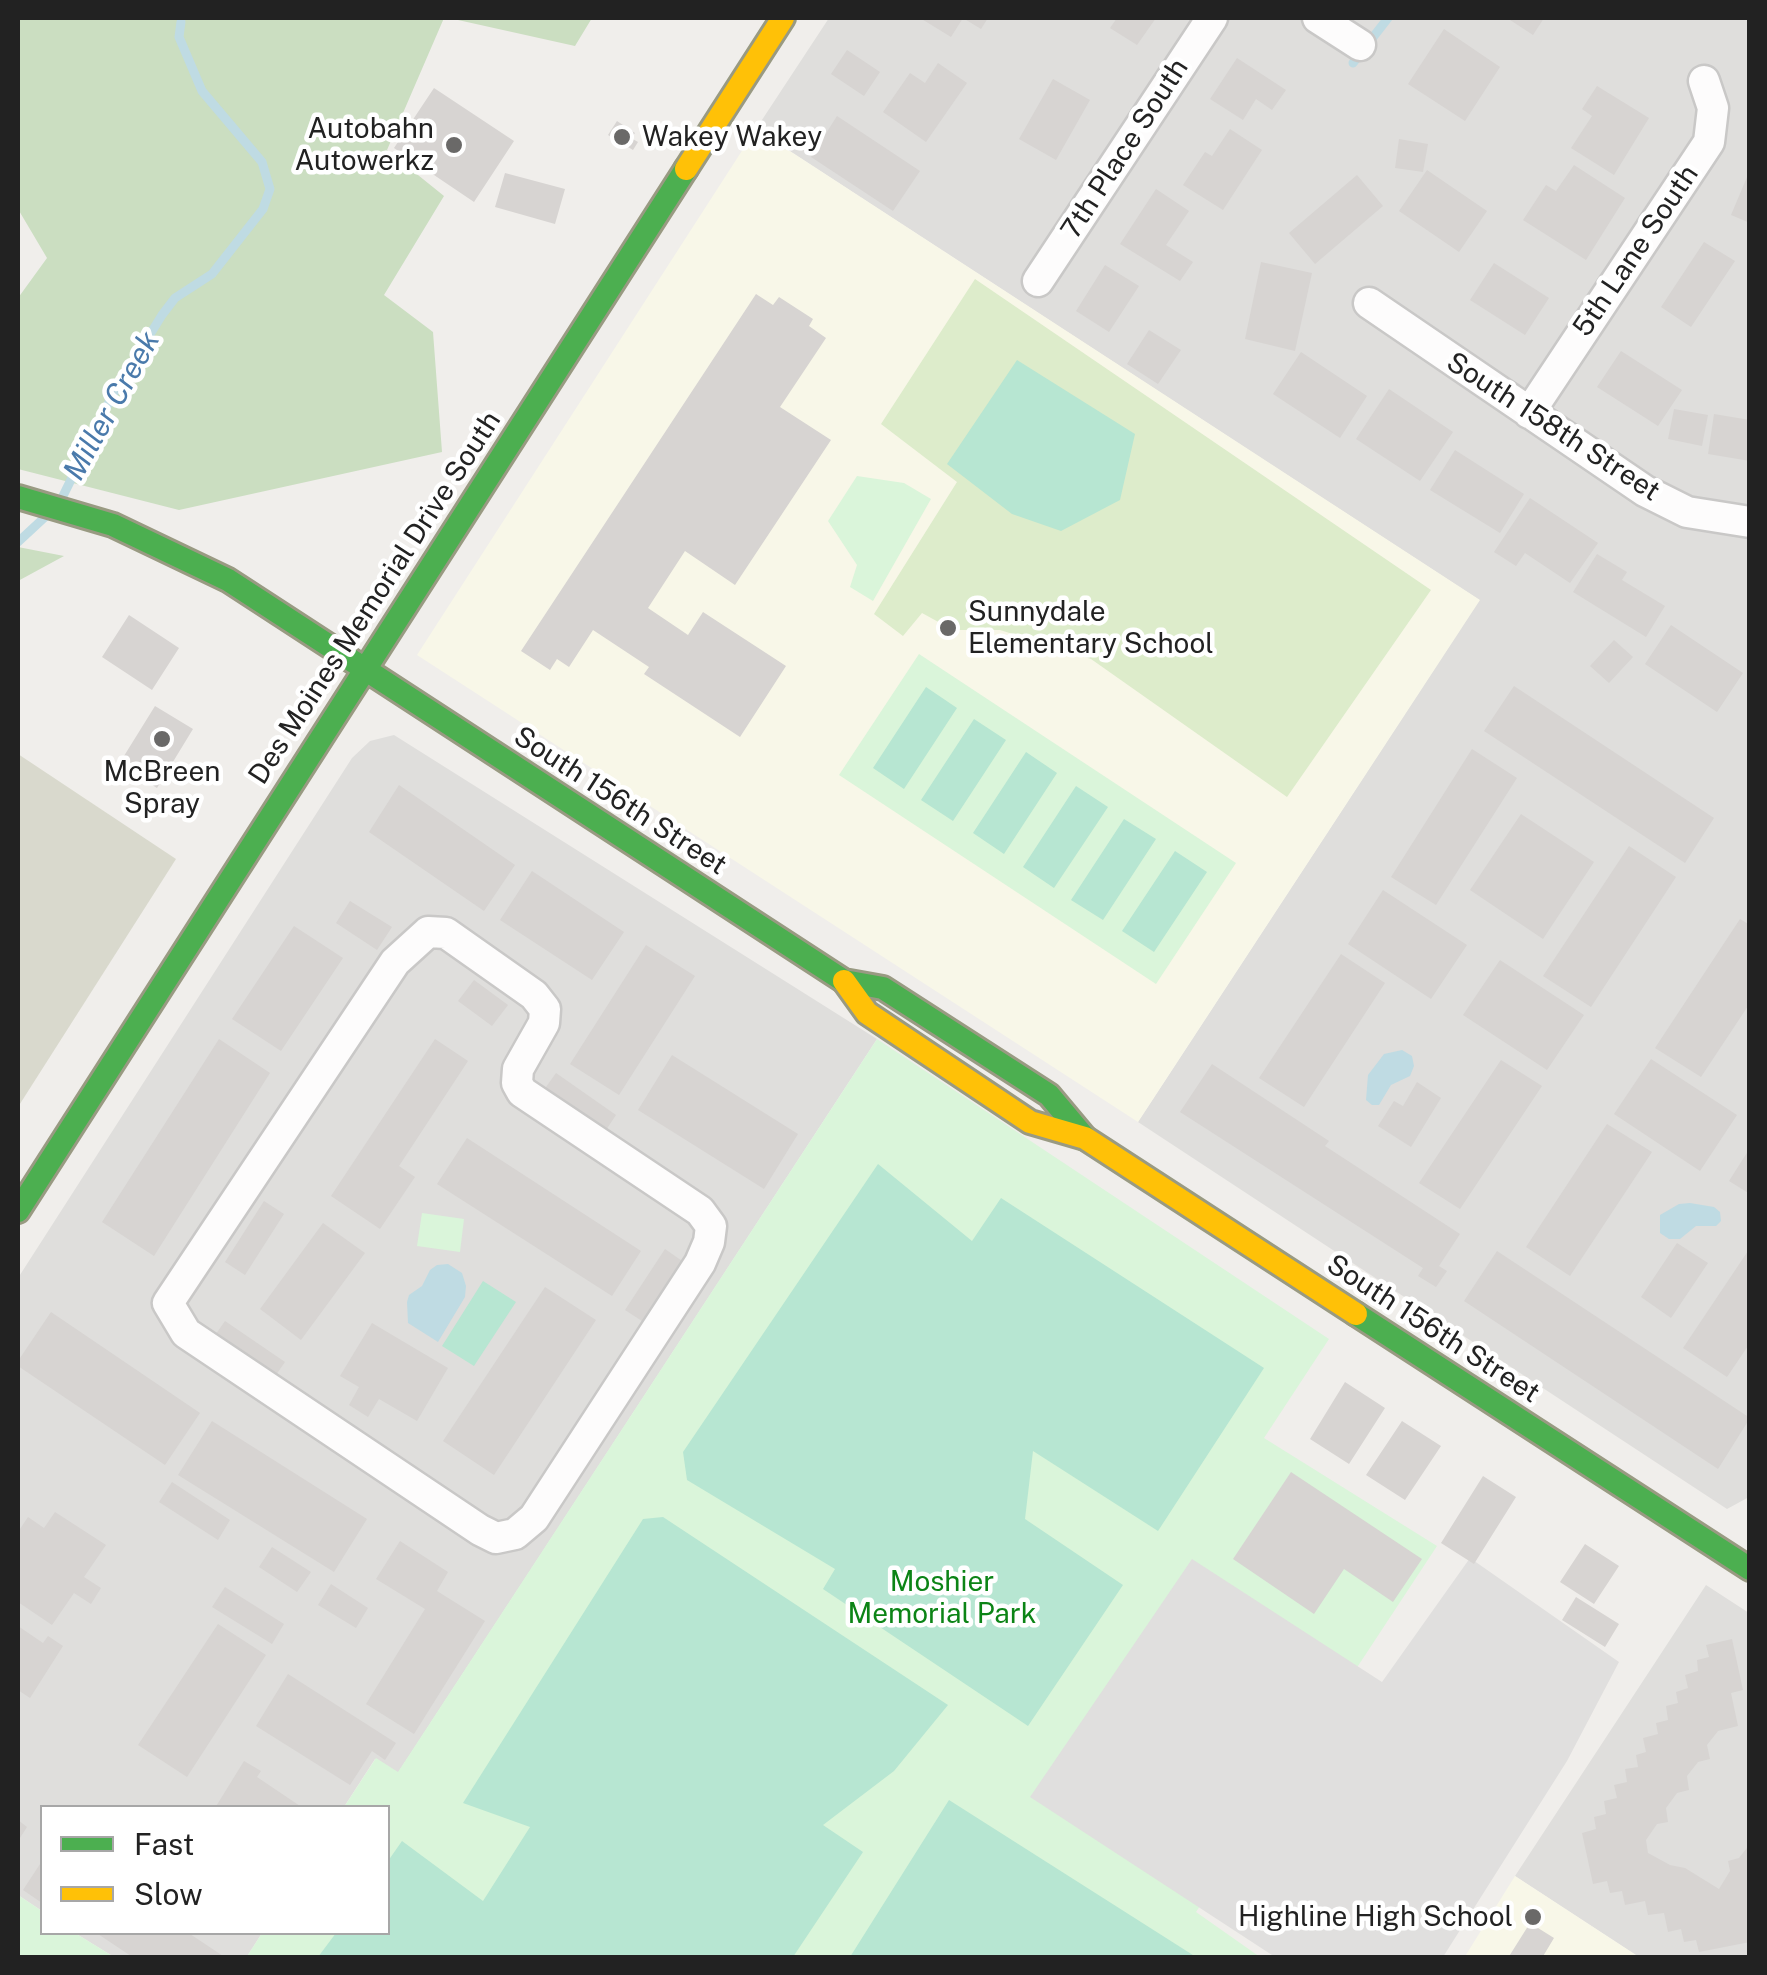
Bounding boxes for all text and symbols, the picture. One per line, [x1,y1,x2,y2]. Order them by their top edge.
street label: 7th Place South [1054,53,1196,245]
place label: Autobahn Autowerkz [294,112,434,178]
place label: Wakey Wakey [642,120,822,154]
marker: Wakey Wakey [611,126,633,148]
marker: Autobahn Autowerkz [443,134,465,156]
street label: 5th Lane South [1566,159,1706,343]
water label: Miller Creek [56,325,168,487]
street label: South 158th Street [1440,345,1666,509]
street label: Des Moines Memorial Drive South [242,405,508,791]
place label: Sunnydale Elementary School [968,595,1214,661]
marker: Sunnydale Elementary School [937,617,959,639]
street label: South 156th Street [507,720,733,882]
marker: McBreen Spray [151,728,173,750]
place label: McBreen Spray [103,755,221,821]
street label: South 156th Street [1320,1248,1546,1410]
park label: Moshier Memorial Park [848,1565,1036,1631]
legend [40,1805,390,1935]
text: Fast [134,1826,194,1862]
text: Slow [134,1876,203,1912]
place label: Highline High School [1238,1900,1513,1934]
marker: Highline High School [1522,1906,1544,1928]

